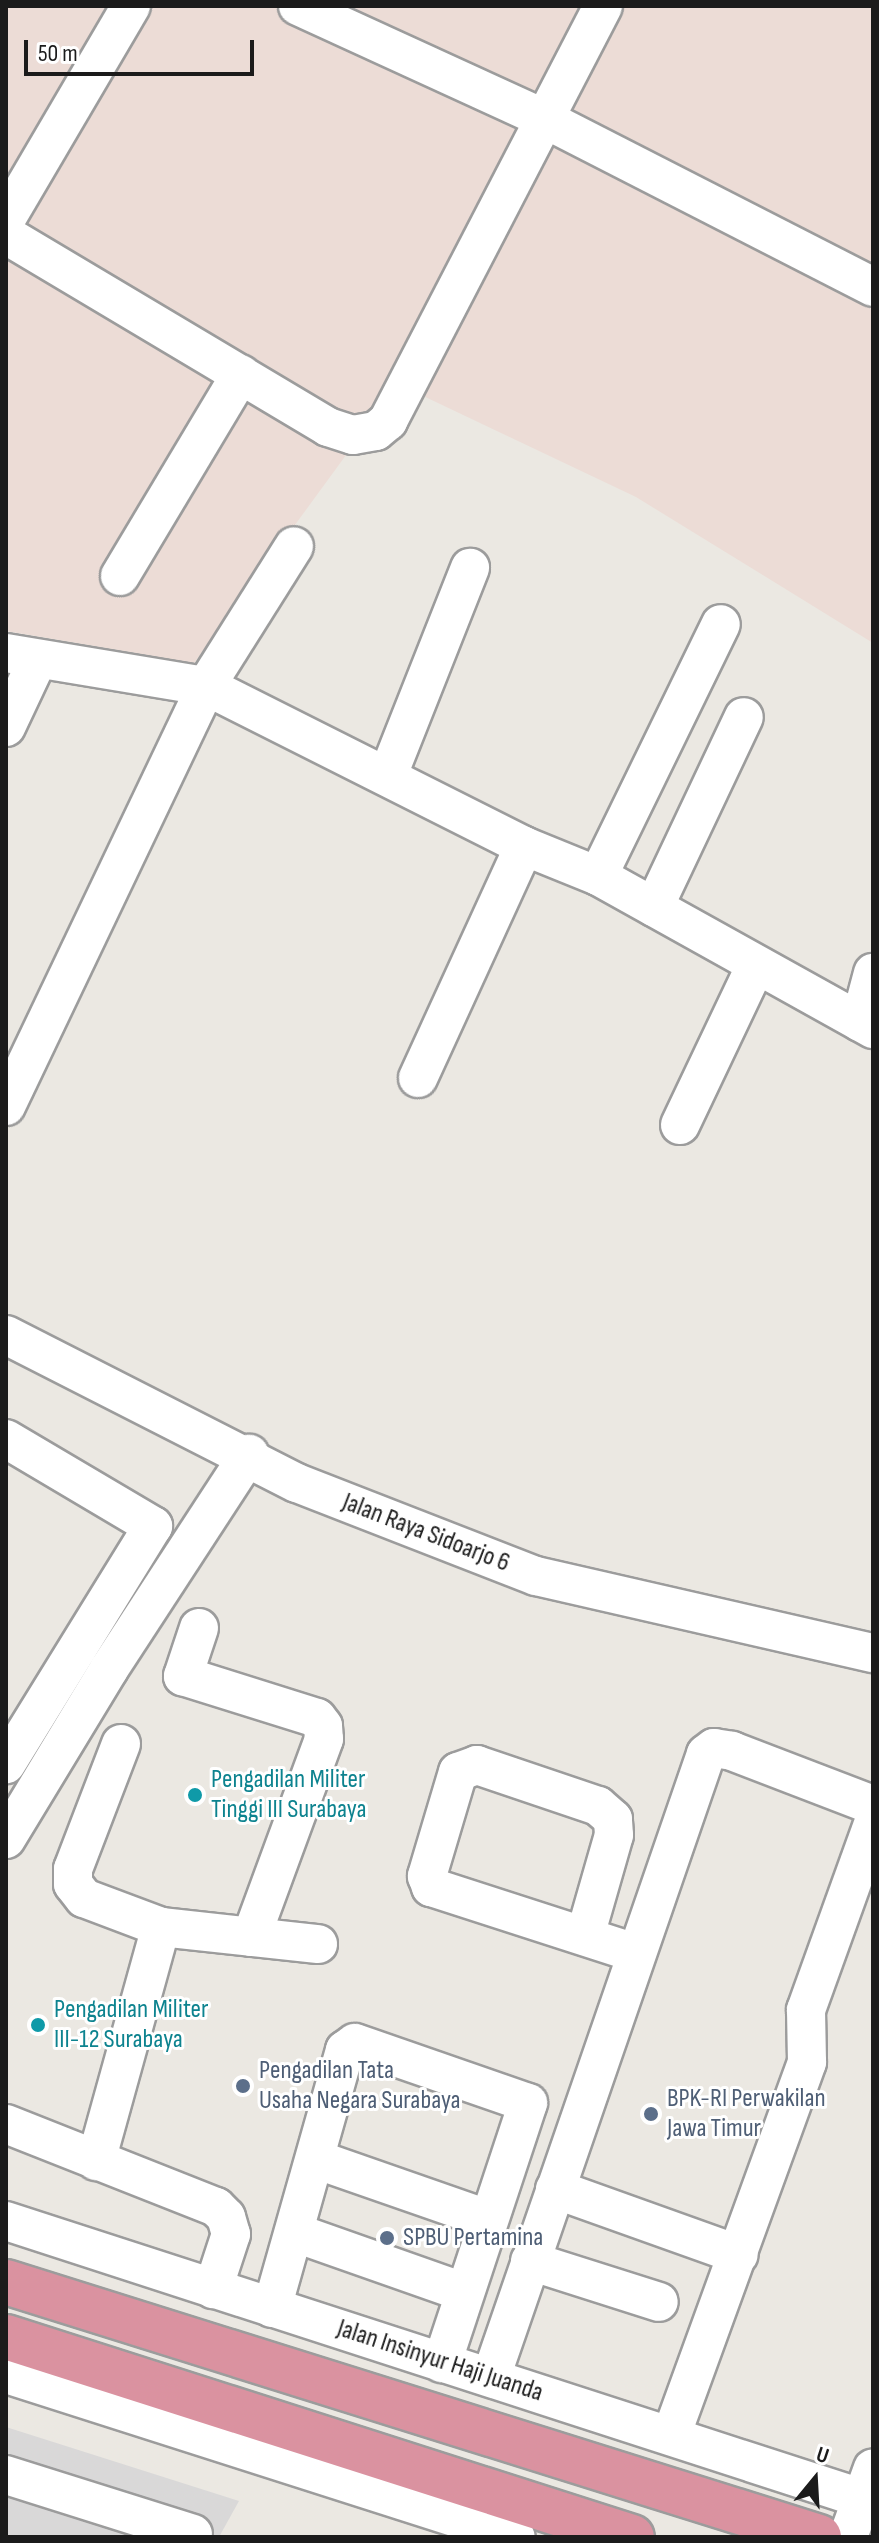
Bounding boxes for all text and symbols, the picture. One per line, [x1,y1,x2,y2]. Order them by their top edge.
scale bar [28,24,258,74]
text: 50 m [38,39,78,68]
street label: Jalan Raya Sidoarjo 6 [338,1487,514,1579]
place label: Pengadilan Militer Tinggi III Surabaya [211,1764,366,1826]
marker: Pengadilan Militer Tinggi III Surabaya [186,1786,204,1804]
place label: Pengadilan Militer III-12 Surabaya [54,1994,209,2056]
marker: Pengadilan Militer III-12 Surabaya [29,2016,47,2034]
place label: Pengadilan Tata Usaha Negara Surabaya [259,2055,461,2116]
marker: Pengadilan Tata Usaha Negara Surabaya [234,2077,252,2095]
place label: BPK-RI Perwakilan Jawa Timur [667,2083,826,2144]
marker: BPK-RI Perwakilan Jawa Timur [642,2105,660,2123]
place label: SPBU Pertamina [403,2222,543,2254]
marker: SPBU Pertamina [378,2229,396,2247]
street label: Jalan Insinyur Haji Juanda [333,2313,547,2409]
north arrow [775,2439,855,2519]
text: U [813,2441,832,2470]

